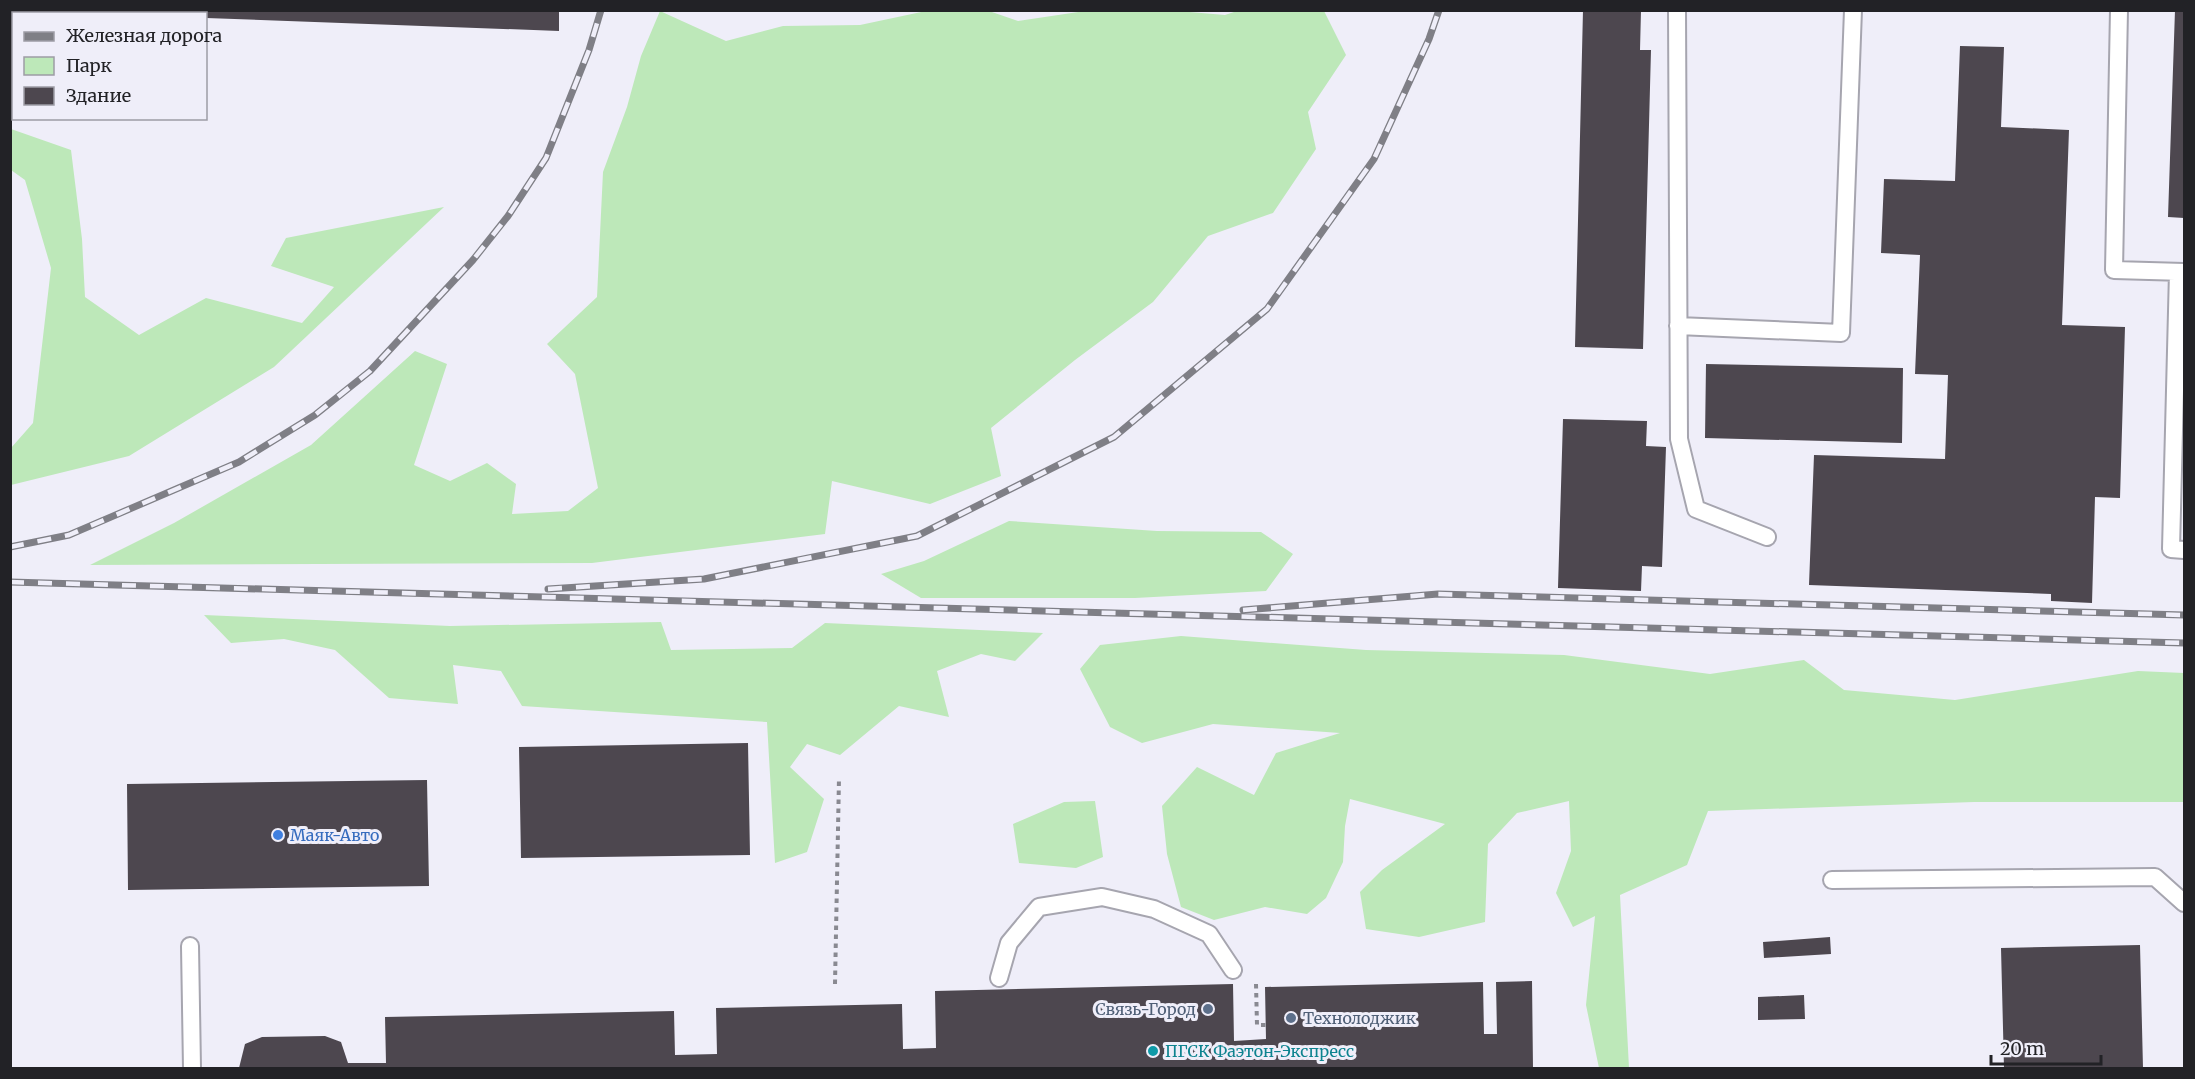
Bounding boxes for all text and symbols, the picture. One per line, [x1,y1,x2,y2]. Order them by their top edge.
legend [12,12,207,120]
text: Железная дорога [66,24,223,47]
text: Парк [66,54,112,77]
text: Здание [66,84,131,107]
place label: Маяк-Авто [290,825,379,845]
marker: Маяк-Авто [271,828,285,842]
place label: Связь-Город [1095,999,1196,1019]
marker: Связь-Город [1201,1002,1215,1016]
place label: Технолоджик [1303,1008,1416,1028]
marker: Технолоджик [1284,1011,1298,1025]
scale bar [1991,1028,2100,1066]
text: 20 m [2000,1037,2044,1060]
place label: ПГСК Фаэтон-Экспресс [1165,1041,1354,1061]
marker: ПГСК Фаэтон-Экспресс [1146,1044,1160,1058]

